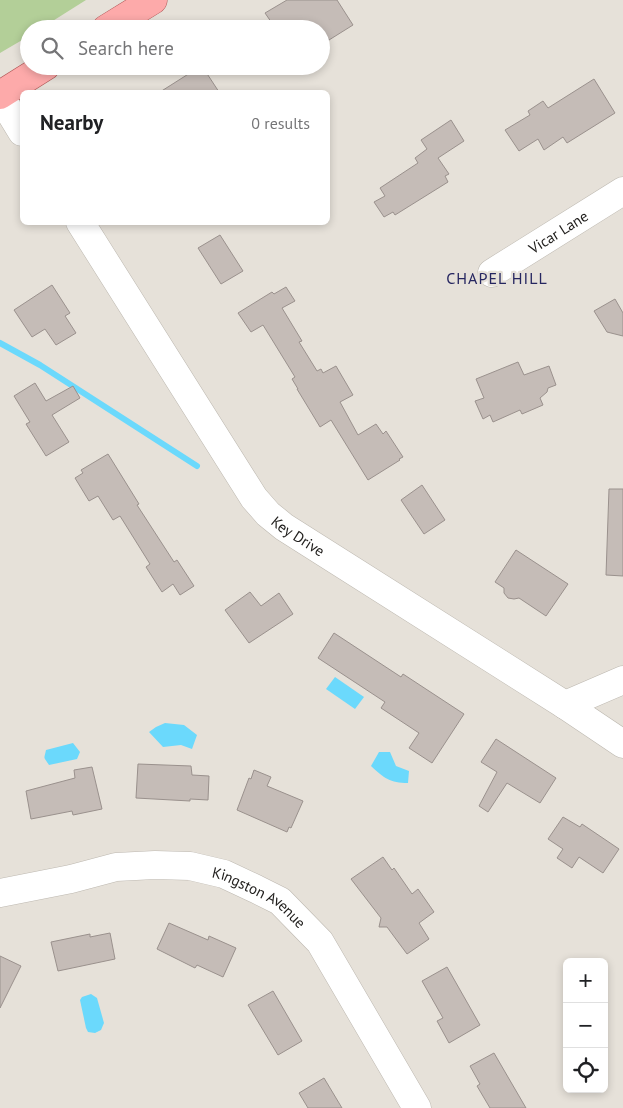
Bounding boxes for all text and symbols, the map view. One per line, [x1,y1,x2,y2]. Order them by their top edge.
search box [20,20,330,75]
icon: search [38,34,66,62]
text: Search here [78,36,174,60]
text: Nearby [40,109,103,136]
text: 0 results [251,113,310,133]
street label: Vicar Lane [524,206,591,258]
district label: CHAPEL HILL [446,268,548,288]
street label: Key Drive [268,511,329,560]
street label: Kingston Avenue [210,862,310,932]
map controls [563,958,608,1093]
button: + [563,958,608,1003]
button: − [563,1003,608,1048]
button: locate [563,1048,608,1093]

